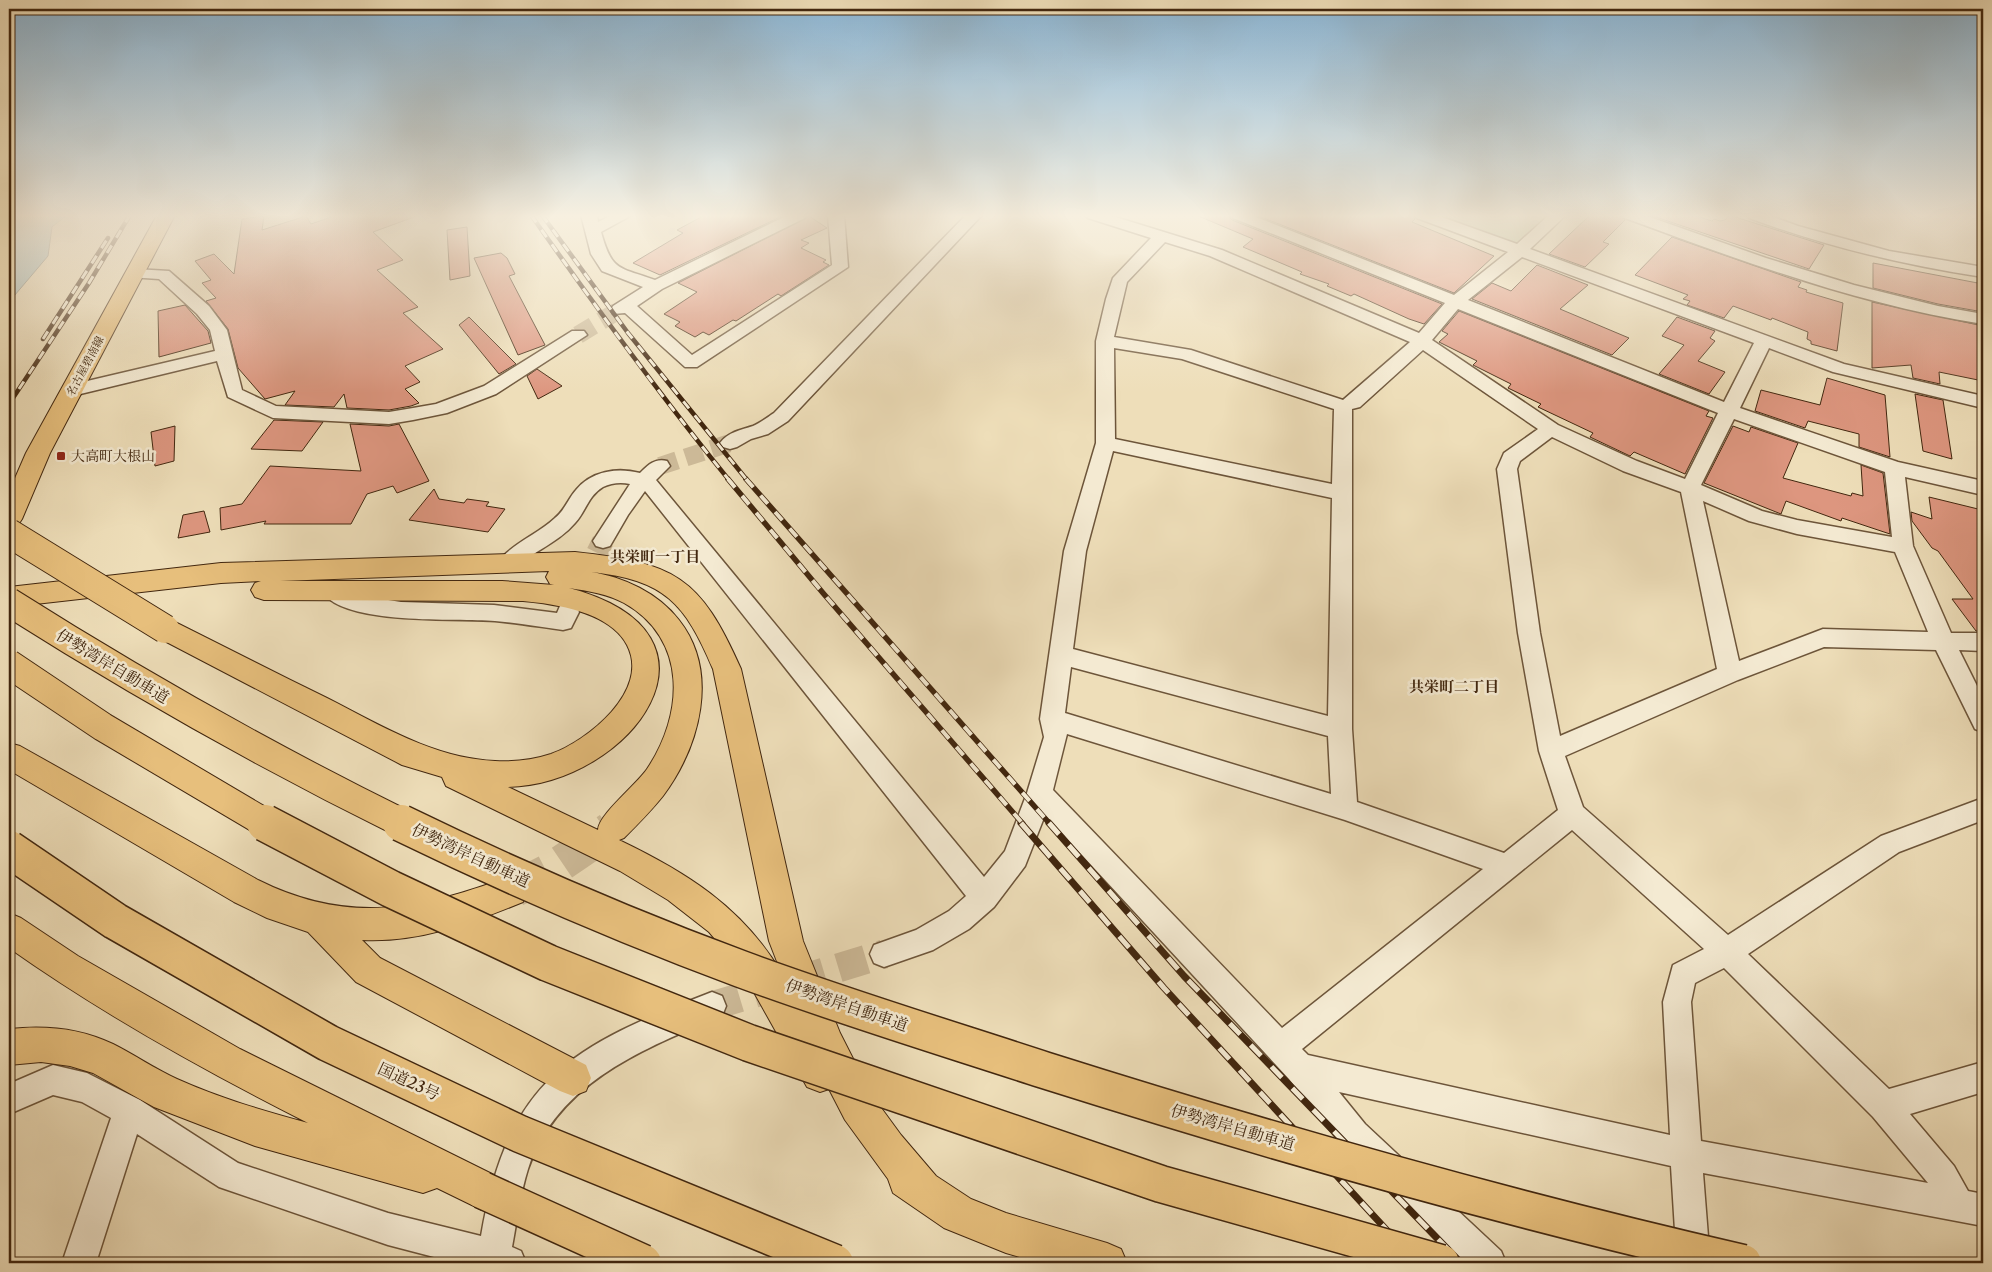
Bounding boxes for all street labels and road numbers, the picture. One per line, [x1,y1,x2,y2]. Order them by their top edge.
street label: 名古屋碧南線 [63,334,107,398]
street label: 伊勢湾岸自動車道 [53,624,173,708]
street label: 伊勢湾岸自動車道 [409,819,533,891]
street label: 伊勢湾岸自動車道 [783,975,911,1035]
street label: 国道23号 [375,1058,443,1104]
street label: 伊勢湾岸自動車道 [1169,1100,1297,1154]

